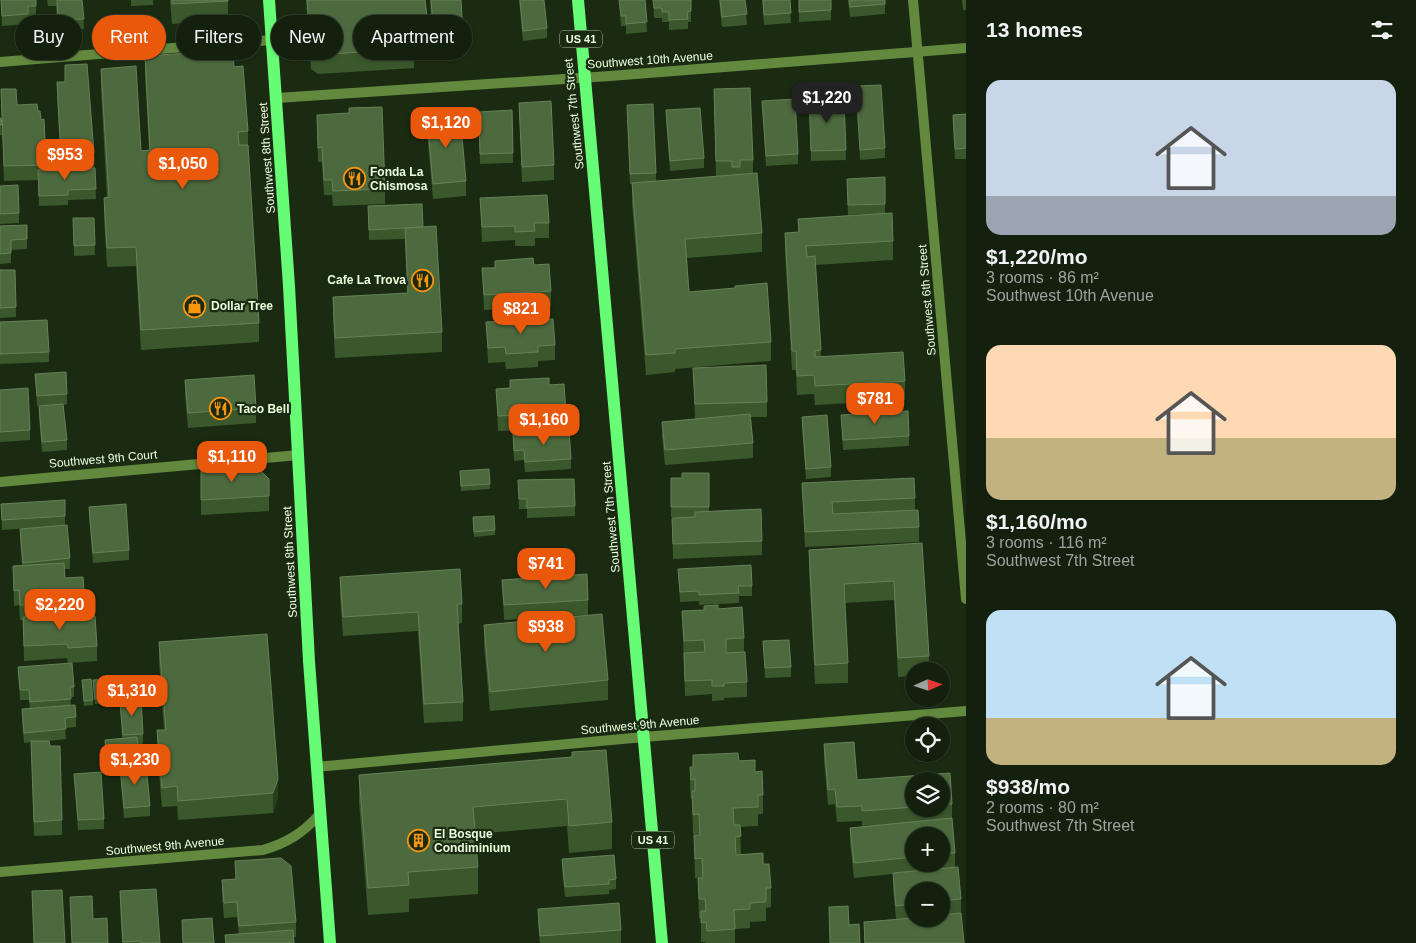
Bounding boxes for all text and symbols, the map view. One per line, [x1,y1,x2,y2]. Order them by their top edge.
chip: Buy [15,15,82,60]
chip: Rent [92,15,166,60]
chip: Filters [176,15,261,60]
chip: New [271,15,343,60]
chip: Apartment [353,15,472,60]
icon: filters [1368,16,1396,44]
text: 13 homes [986,18,1083,41]
road number: US 41 [560,30,602,48]
street label: Southwest 10th Avenue [587,49,714,71]
street label: Southwest 7th Street [561,57,587,170]
pin: $1,220 [786,82,868,124]
text: $1,220 [803,89,851,106]
street label: Southwest 8th Street [256,101,278,214]
pin: $1,120 [405,106,487,149]
icon: home [1146,113,1236,203]
text: $1,120 [422,114,470,131]
pin: $953 [35,138,95,181]
text: $953 [47,146,83,163]
pin: $1,050 [142,148,224,190]
text: $1,050 [159,155,207,172]
place label: Fonda La Chismosa [370,165,428,193]
restaurant icon: Fonda La Chismosa [342,167,366,191]
street label: Southwest 6th Street [915,243,939,356]
text: $1,220/mo [986,245,1088,268]
restaurant icon: Cafe La Trova [410,268,434,292]
text: 3 rooms · 86 m² [986,269,1099,286]
place label: Cafe La Trova [327,273,406,287]
text: Southwest 10th Avenue [986,287,1154,304]
pin: $821 [491,292,551,335]
shop icon: Dollar Tree [183,294,207,318]
place label: Dollar Tree [211,299,273,313]
text: $821 [503,300,539,317]
icon: home [1146,378,1236,468]
pin: $781 [845,382,905,425]
text: $781 [857,390,893,407]
restaurant icon: Taco Bell [209,397,233,421]
place label: Taco Bell [237,402,289,416]
pin: $1,160 [503,404,585,446]
text: $1,160 [520,411,568,428]
pin: $1,110 [191,440,273,483]
street label: Southwest 9th Court [48,447,158,471]
text: $1,110 [208,448,256,465]
street label: Southwest 7th Street [599,460,623,573]
street label: Southwest 8th Street [280,505,300,618]
text: $1,160/mo [986,510,1088,533]
text: 3 rooms · 116 m² [986,534,1107,551]
pin: $741 [516,548,576,590]
text: Southwest 7th Street [986,552,1135,569]
text: $741 [528,555,564,572]
pin: $2,220 [19,588,101,631]
text: $2,220 [36,596,84,613]
pin: $938 [516,610,576,653]
text: $938 [528,618,564,635]
icon: home [1146,643,1236,733]
north arrow [905,662,950,708]
map controls [905,662,950,927]
pin: $1,310 [91,674,173,717]
text: $1,310 [108,682,156,699]
street label: Southwest 9th Avenue [580,713,700,737]
button: locate [905,717,950,762]
pin: $1,230 [94,744,176,786]
text: $1,230 [111,751,159,768]
button: layers [905,772,950,817]
text: $938/mo [986,775,1070,798]
text: 2 rooms · 80 m² [986,799,1099,816]
text: Southwest 7th Street [986,817,1135,834]
place label: El Bosque Condiminium [434,827,511,855]
button: + [905,827,950,872]
building icon: El Bosque Condiminium [406,829,430,853]
road number: US 41 [632,832,674,848]
street label: Southwest 9th Avenue [105,834,225,858]
button: − [905,882,950,927]

